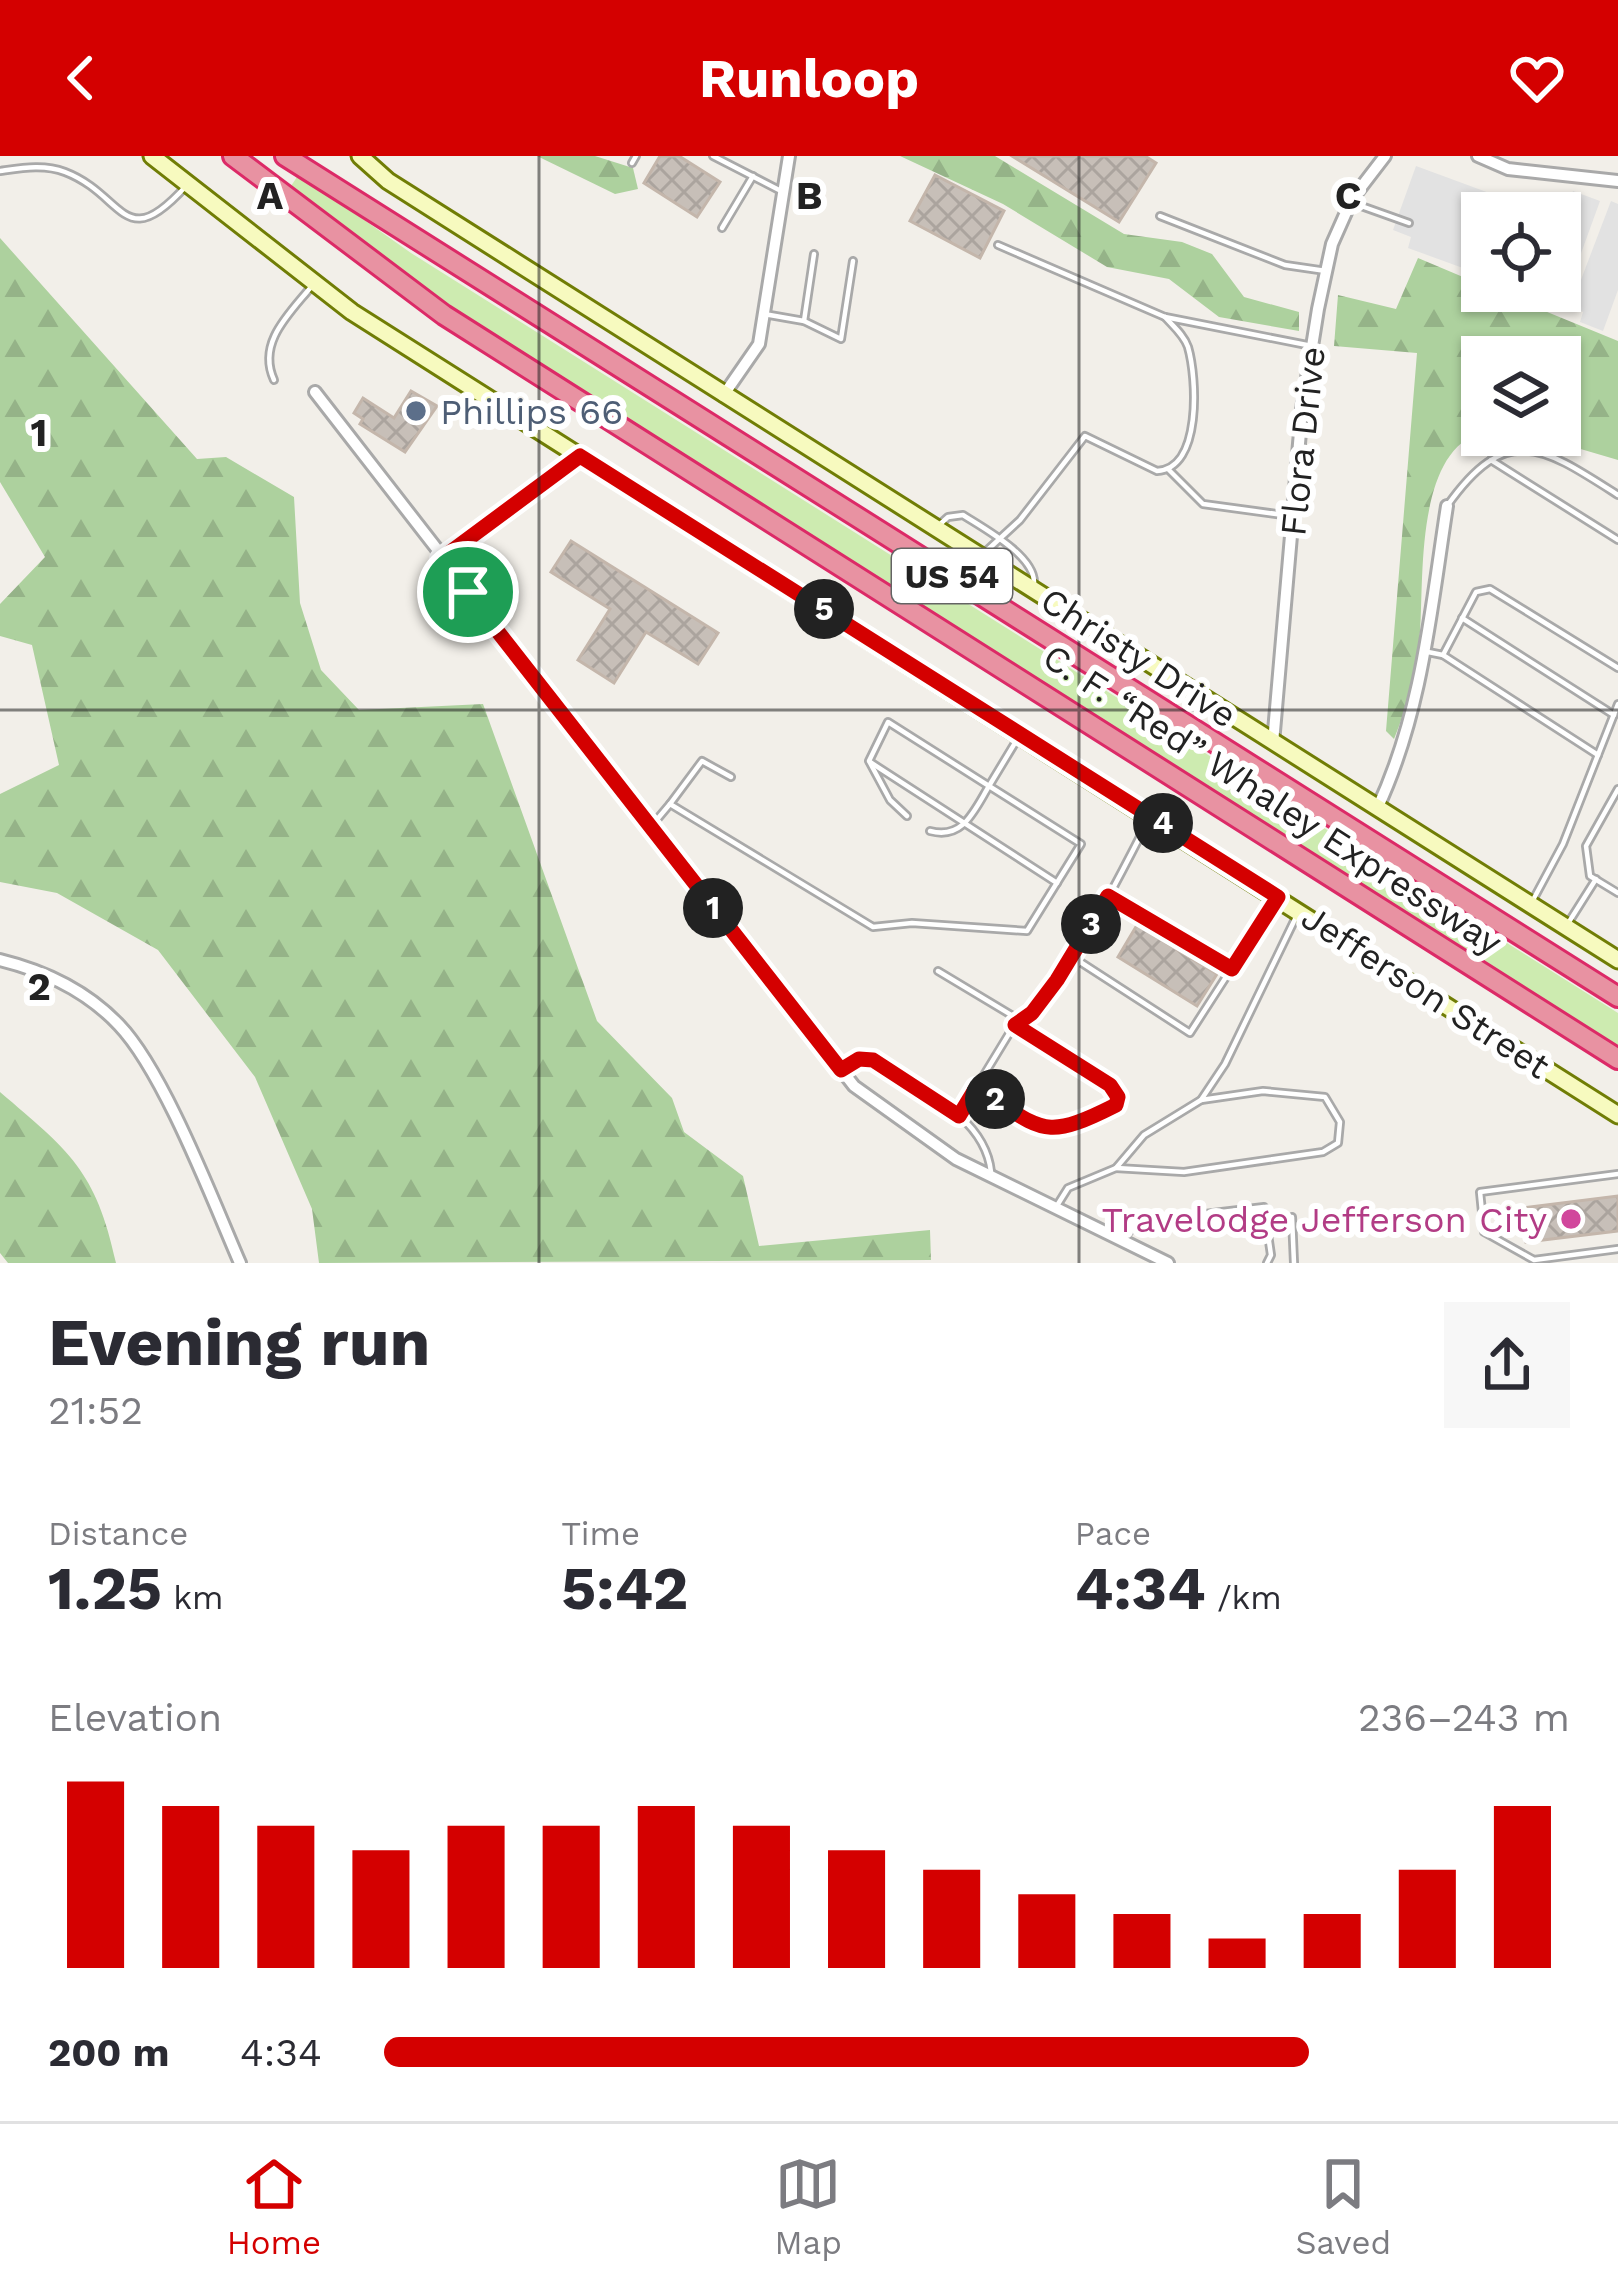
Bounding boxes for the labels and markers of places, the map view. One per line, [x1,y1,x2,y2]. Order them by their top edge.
place label: Phillips 66 [440,391,623,433]
marker: Phillips 66 [403,398,429,424]
pin [417,541,519,643]
pin: 5 [794,579,854,639]
pin: 4 [1133,793,1193,853]
pin: 1 [683,878,743,938]
pin: 3 [1061,894,1121,954]
pin: 2 [965,1069,1025,1129]
place label: Travelodge Jefferson City [1102,1199,1547,1241]
marker: Travelodge Jefferson City [1558,1206,1584,1232]

